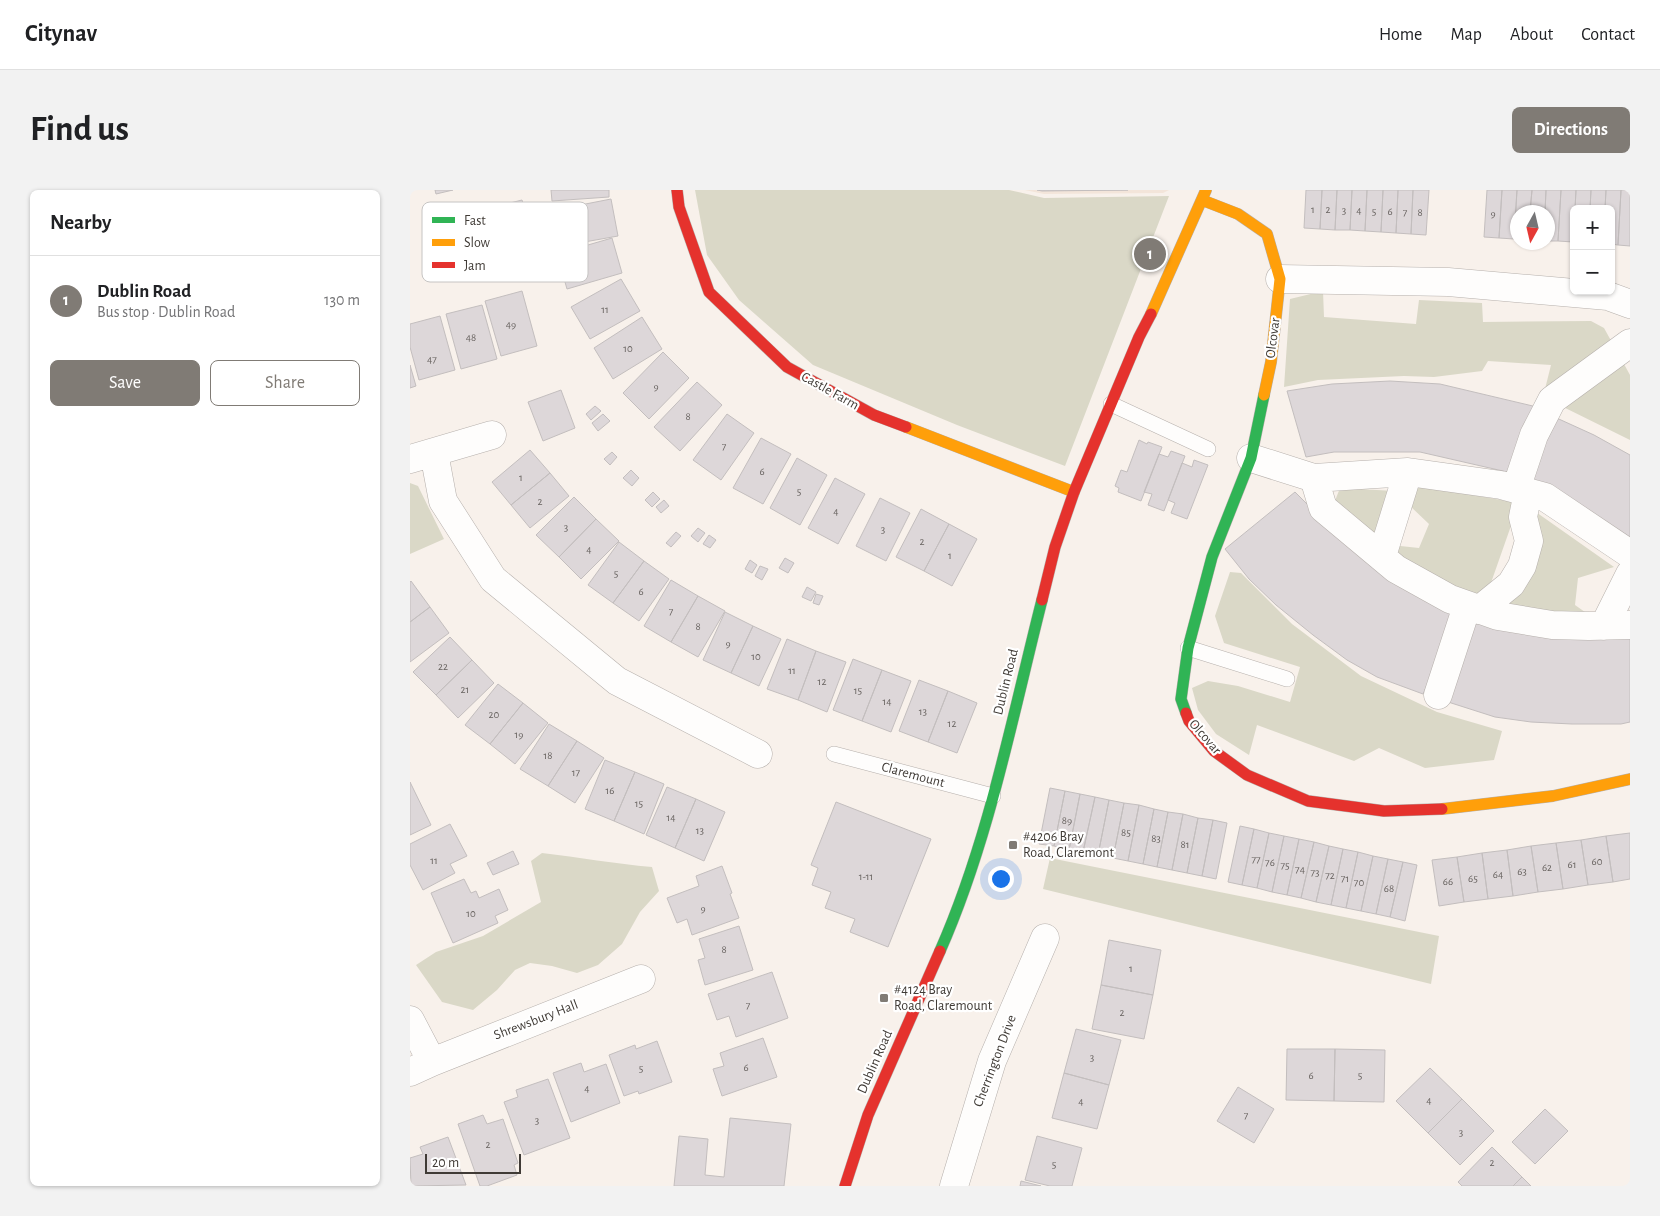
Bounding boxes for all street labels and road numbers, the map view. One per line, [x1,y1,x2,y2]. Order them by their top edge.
street label: Olcovar [1264,316,1283,359]
street label: Castle Farm [799,370,861,412]
street label: Dublin Road [991,648,1021,716]
street label: Olcovar [1186,717,1224,757]
street label: Claremount [880,760,947,790]
street label: Shrewsbury Hall [492,998,580,1042]
street label: Cherrington Drive [971,1013,1019,1109]
street label: Dublin Road [855,1028,895,1096]

